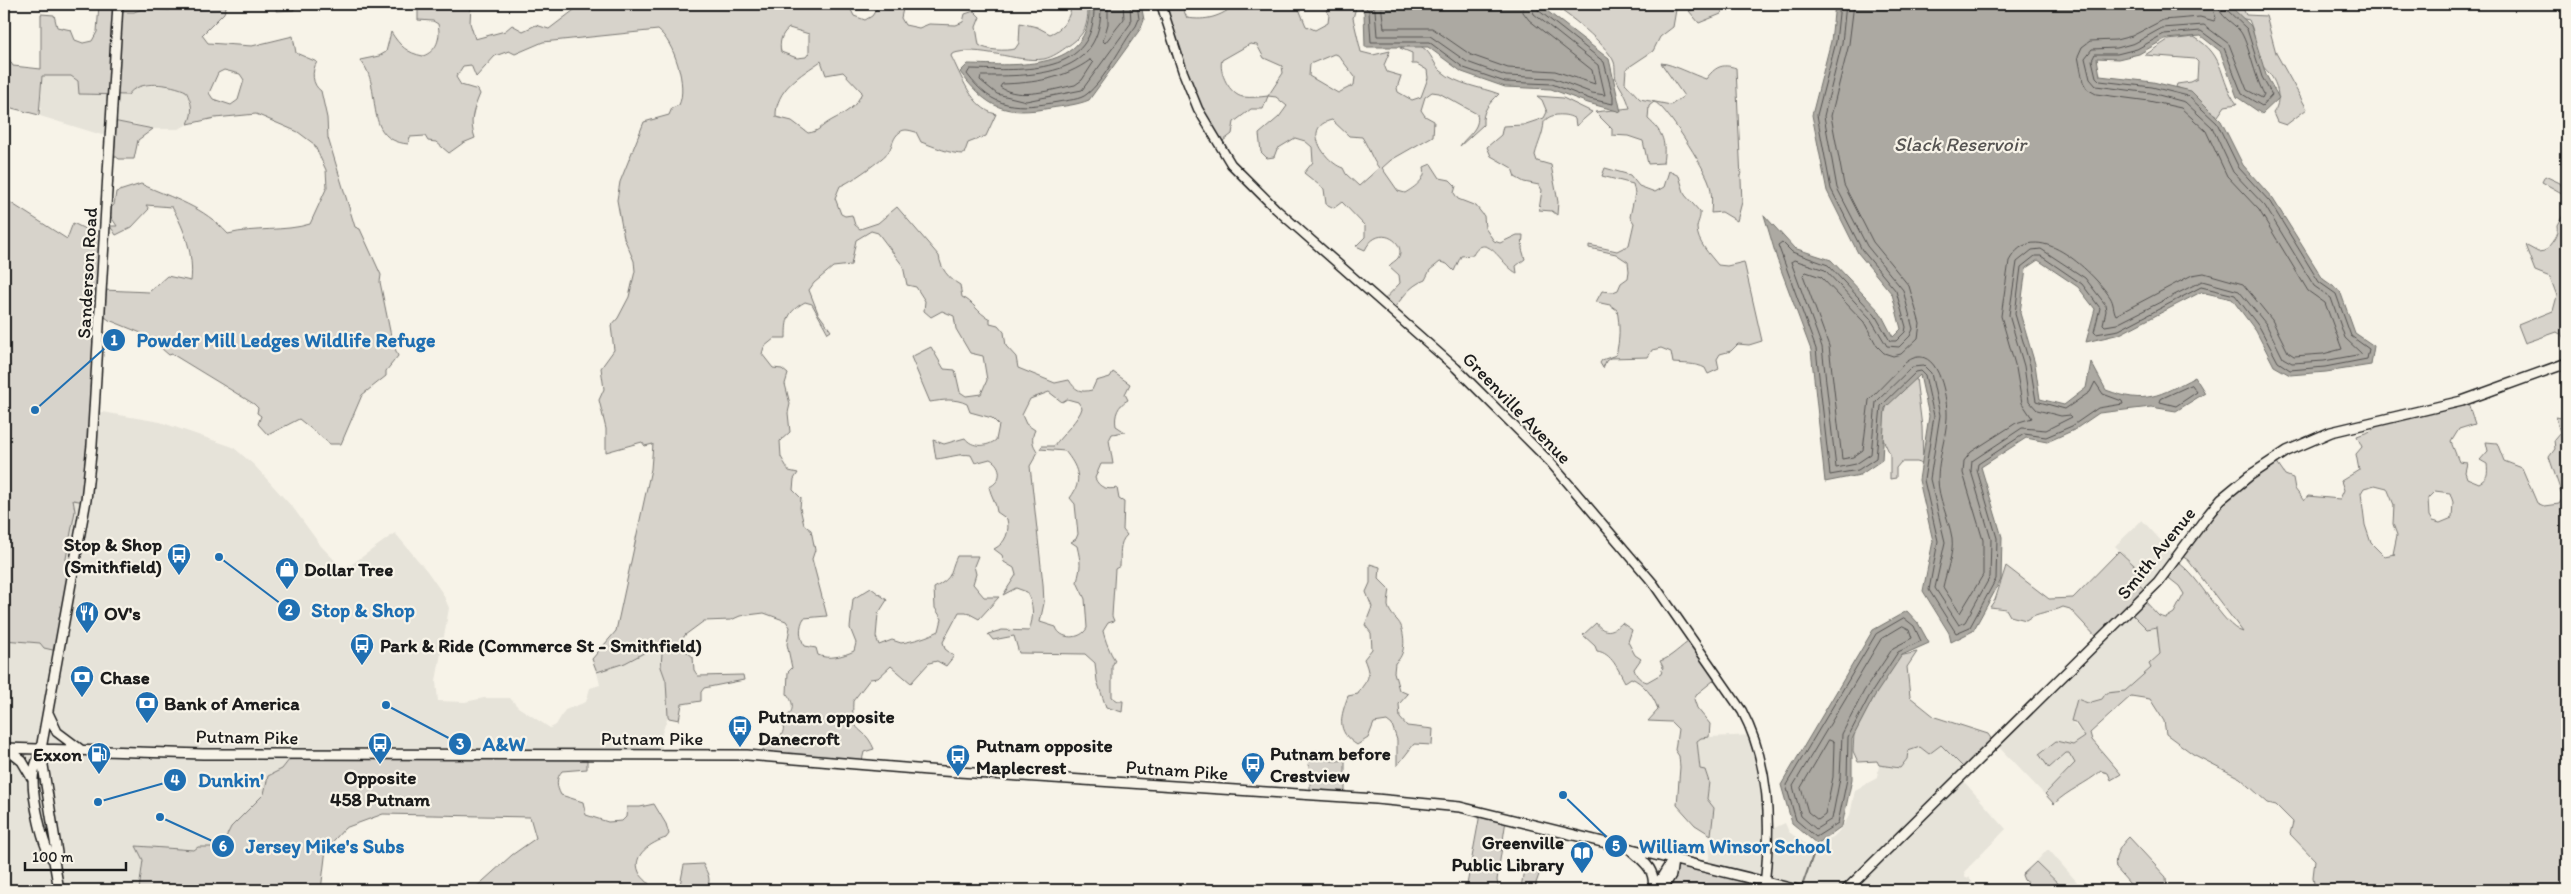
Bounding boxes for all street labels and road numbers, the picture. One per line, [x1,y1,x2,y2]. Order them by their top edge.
street label: Sanderson Road [72,206,102,339]
street label: Greenville Avenue [1458,347,1576,469]
street label: Smith Avenue [2112,502,2200,604]
street label: Putnam Pike [195,725,299,749]
street label: Putnam Pike [601,727,703,750]
street label: Putnam Pike [1125,755,1229,785]

